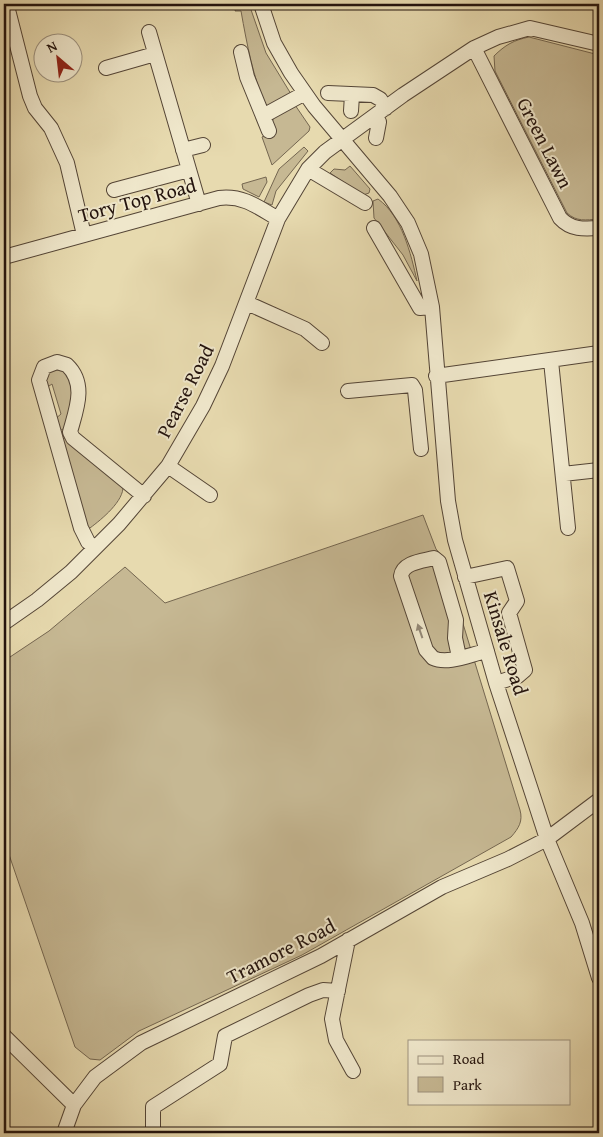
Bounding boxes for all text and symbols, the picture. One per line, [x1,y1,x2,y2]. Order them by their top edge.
north arrow [32,32,82,82]
text: N [43,35,61,58]
street label: Green Lawn [510,92,581,193]
street label: Tory Top Road [75,170,199,229]
street label: Pearse Road [149,339,221,443]
street label: Kinsale Road [477,587,536,699]
one-way arrow [416,624,423,639]
street label: Tramore Road [221,911,341,990]
legend [408,1040,570,1104]
text: Road [453,1048,484,1069]
text: Park [453,1074,482,1095]

